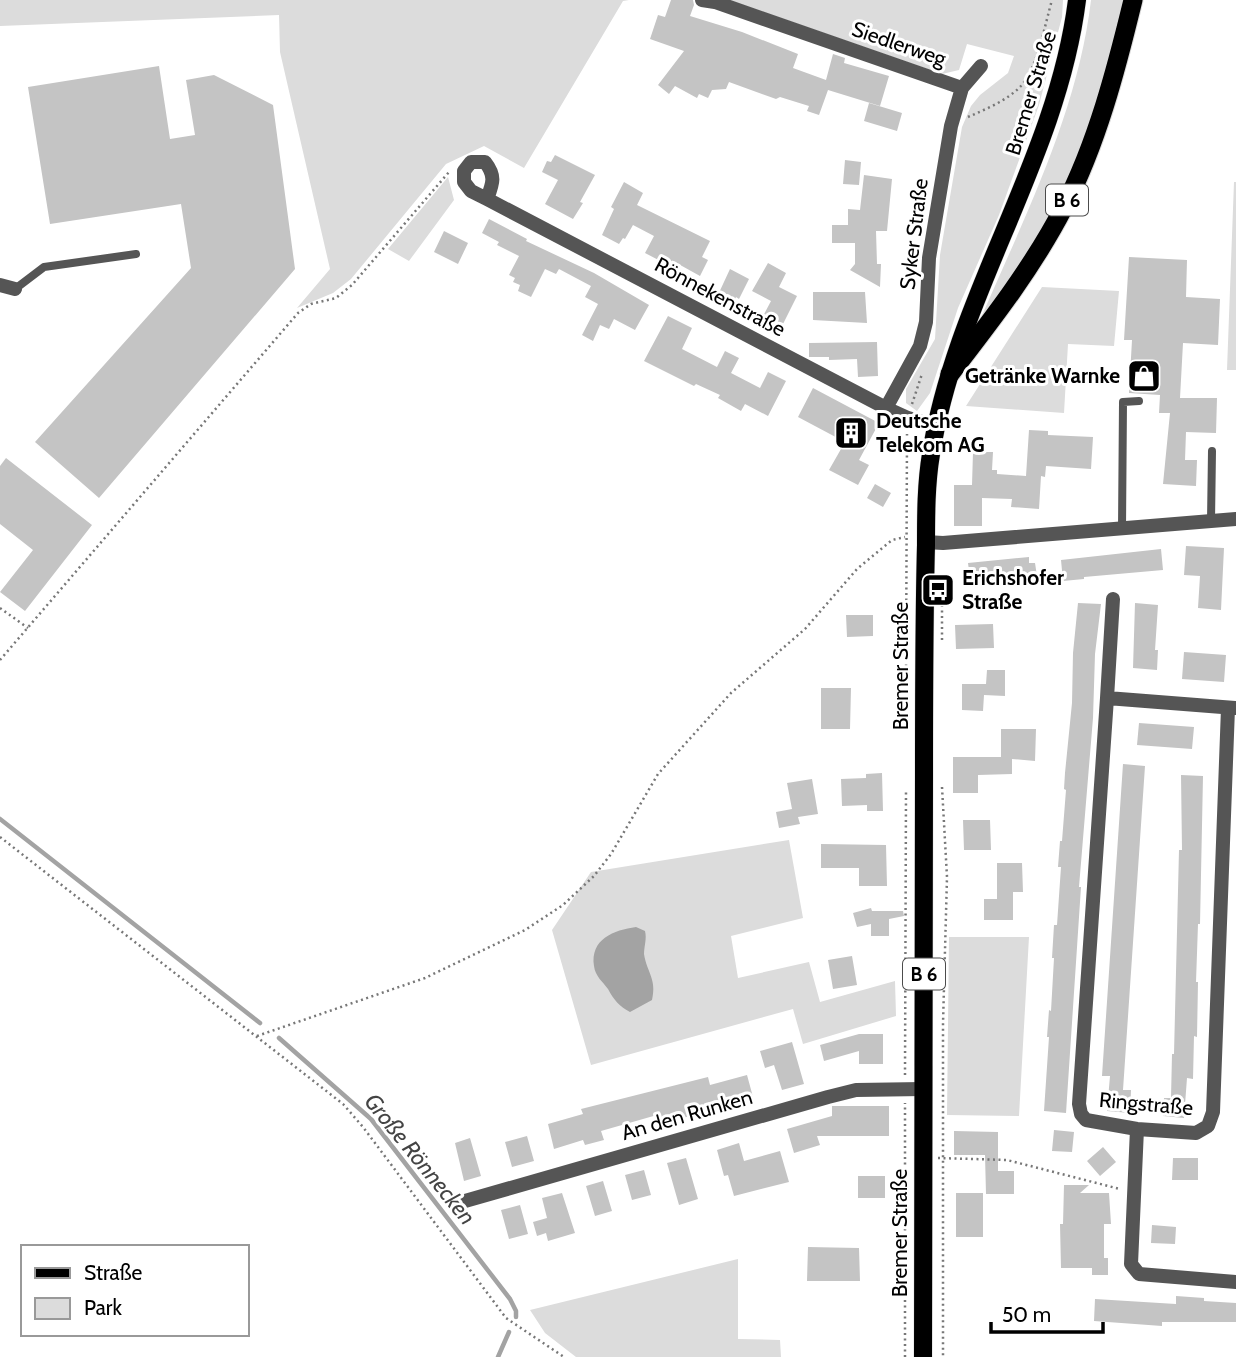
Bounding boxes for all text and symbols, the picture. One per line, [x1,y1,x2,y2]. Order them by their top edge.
street label: Siedlerweg [849,16,950,71]
street label: Bremer Straße [1000,28,1061,158]
street label: Syker Straße [894,177,933,291]
road number: B 6 [1046,184,1088,216]
street label: Rönnekenstraße [651,252,790,342]
shop icon: Getränke Warnke [1125,357,1163,395]
place label: Getränke Warnke [965,363,1120,388]
place label: Deutsche Telekom AG [876,408,985,457]
building icon: Deutsche Telekom AG [832,414,870,452]
place label: Erichshofer Straße [962,565,1064,614]
bus stop icon: Erichshofer Straße [919,571,957,609]
street label: Bremer Straße [888,602,913,730]
road number: B 6 [903,958,945,990]
street label: An den Runken [619,1084,755,1145]
street label: Ringstraße [1098,1087,1194,1120]
water label: Große Rönnecken [359,1088,481,1230]
street label: Bremer Straße [887,1169,912,1297]
legend [21,1245,248,1336]
text: Straße [84,1260,143,1285]
scale bar [991,1290,1103,1334]
text: Park [84,1295,122,1320]
text: 50 m [1002,1302,1051,1327]

